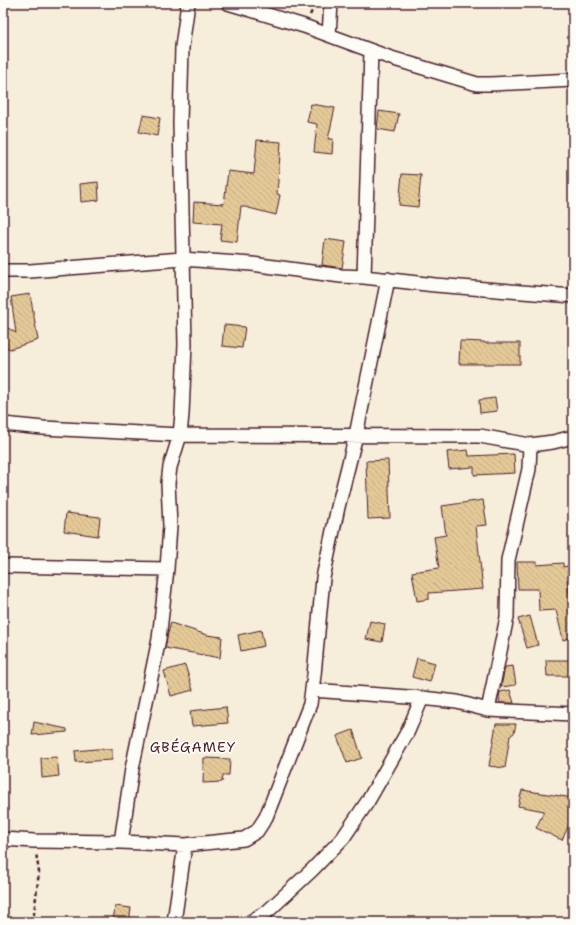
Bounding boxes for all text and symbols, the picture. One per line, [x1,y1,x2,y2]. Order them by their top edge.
district label: GBÉGAMEY [150,738,236,756]

